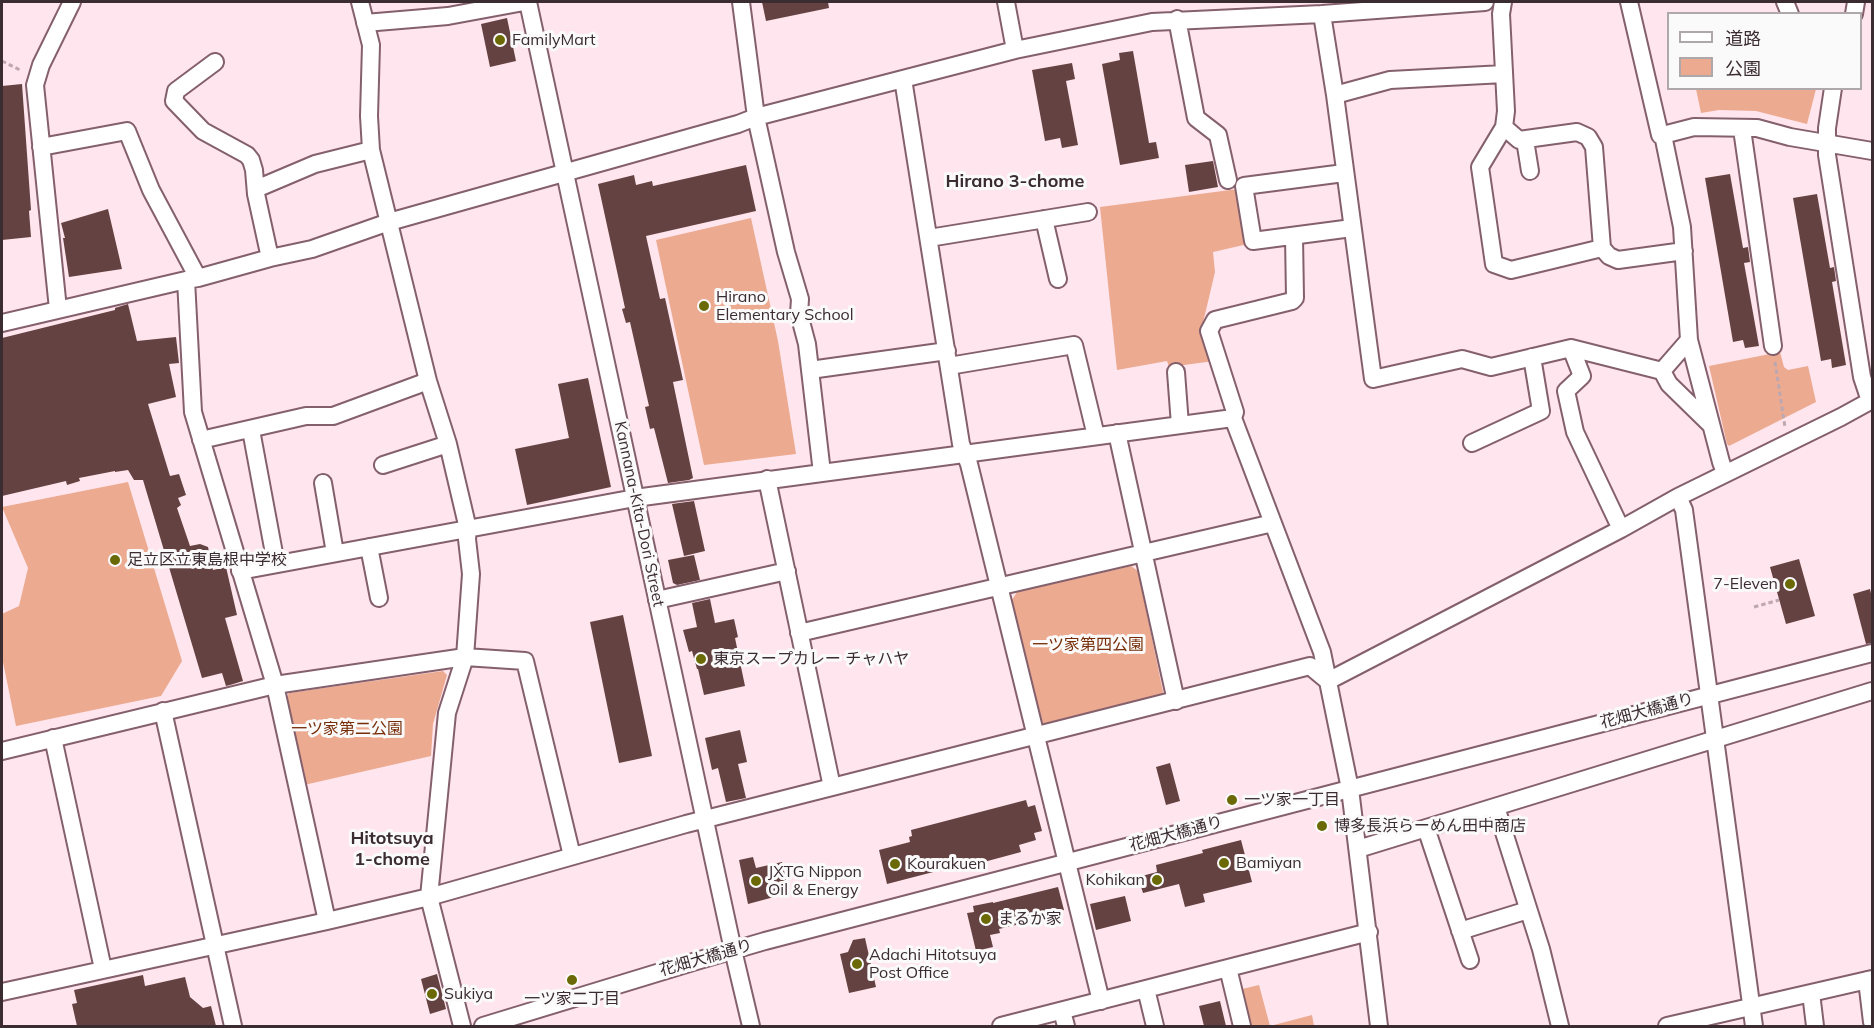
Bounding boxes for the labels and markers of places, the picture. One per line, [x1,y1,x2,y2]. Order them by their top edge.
place label: FamilyMart [512,30,596,50]
marker: FamilyMart [493,33,507,47]
place label: Hirano Elementary School [716,287,854,325]
marker: Hirano Elementary School [697,299,711,313]
place label: 足立区立東島根中学校 [127,550,287,570]
marker: 足立区立東島根中学校 [108,553,122,567]
place label: 7-Eleven [1713,574,1778,594]
marker: 7-Eleven [1783,577,1797,591]
place label: 東京スープカレー チャハヤ [713,649,909,669]
marker: 東京スープカレー チャハヤ [694,652,708,666]
place label: 一ツ家一丁目 [1244,790,1340,810]
marker: 一ツ家一丁目 [1225,793,1239,807]
place label: 博多長浜らーめん田中商店 [1334,816,1526,836]
marker: 博多長浜らーめん田中商店 [1315,819,1329,833]
place label: Bamiyan [1236,853,1302,873]
place label: Kourakuen [907,854,986,874]
marker: Bamiyan [1217,856,1231,870]
marker: Kourakuen [888,857,902,871]
place label: JXTG Nippon Oil & Energy [768,862,862,900]
place label: Kohikan [1086,870,1145,890]
marker: Kohikan [1150,873,1164,887]
marker: JXTG Nippon Oil & Energy [749,874,763,888]
place label: まるか家 [998,909,1062,929]
marker: まるか家 [979,912,993,926]
place label: Adachi Hitotsuya Post Office [869,945,997,983]
marker: Adachi Hitotsuya Post Office [850,957,864,971]
marker: 一ツ家二丁目 [565,973,579,987]
place label: Sukiya [444,984,493,1004]
marker: Sukiya [425,987,439,1001]
place label: 一ツ家二丁目 [524,989,620,1009]

